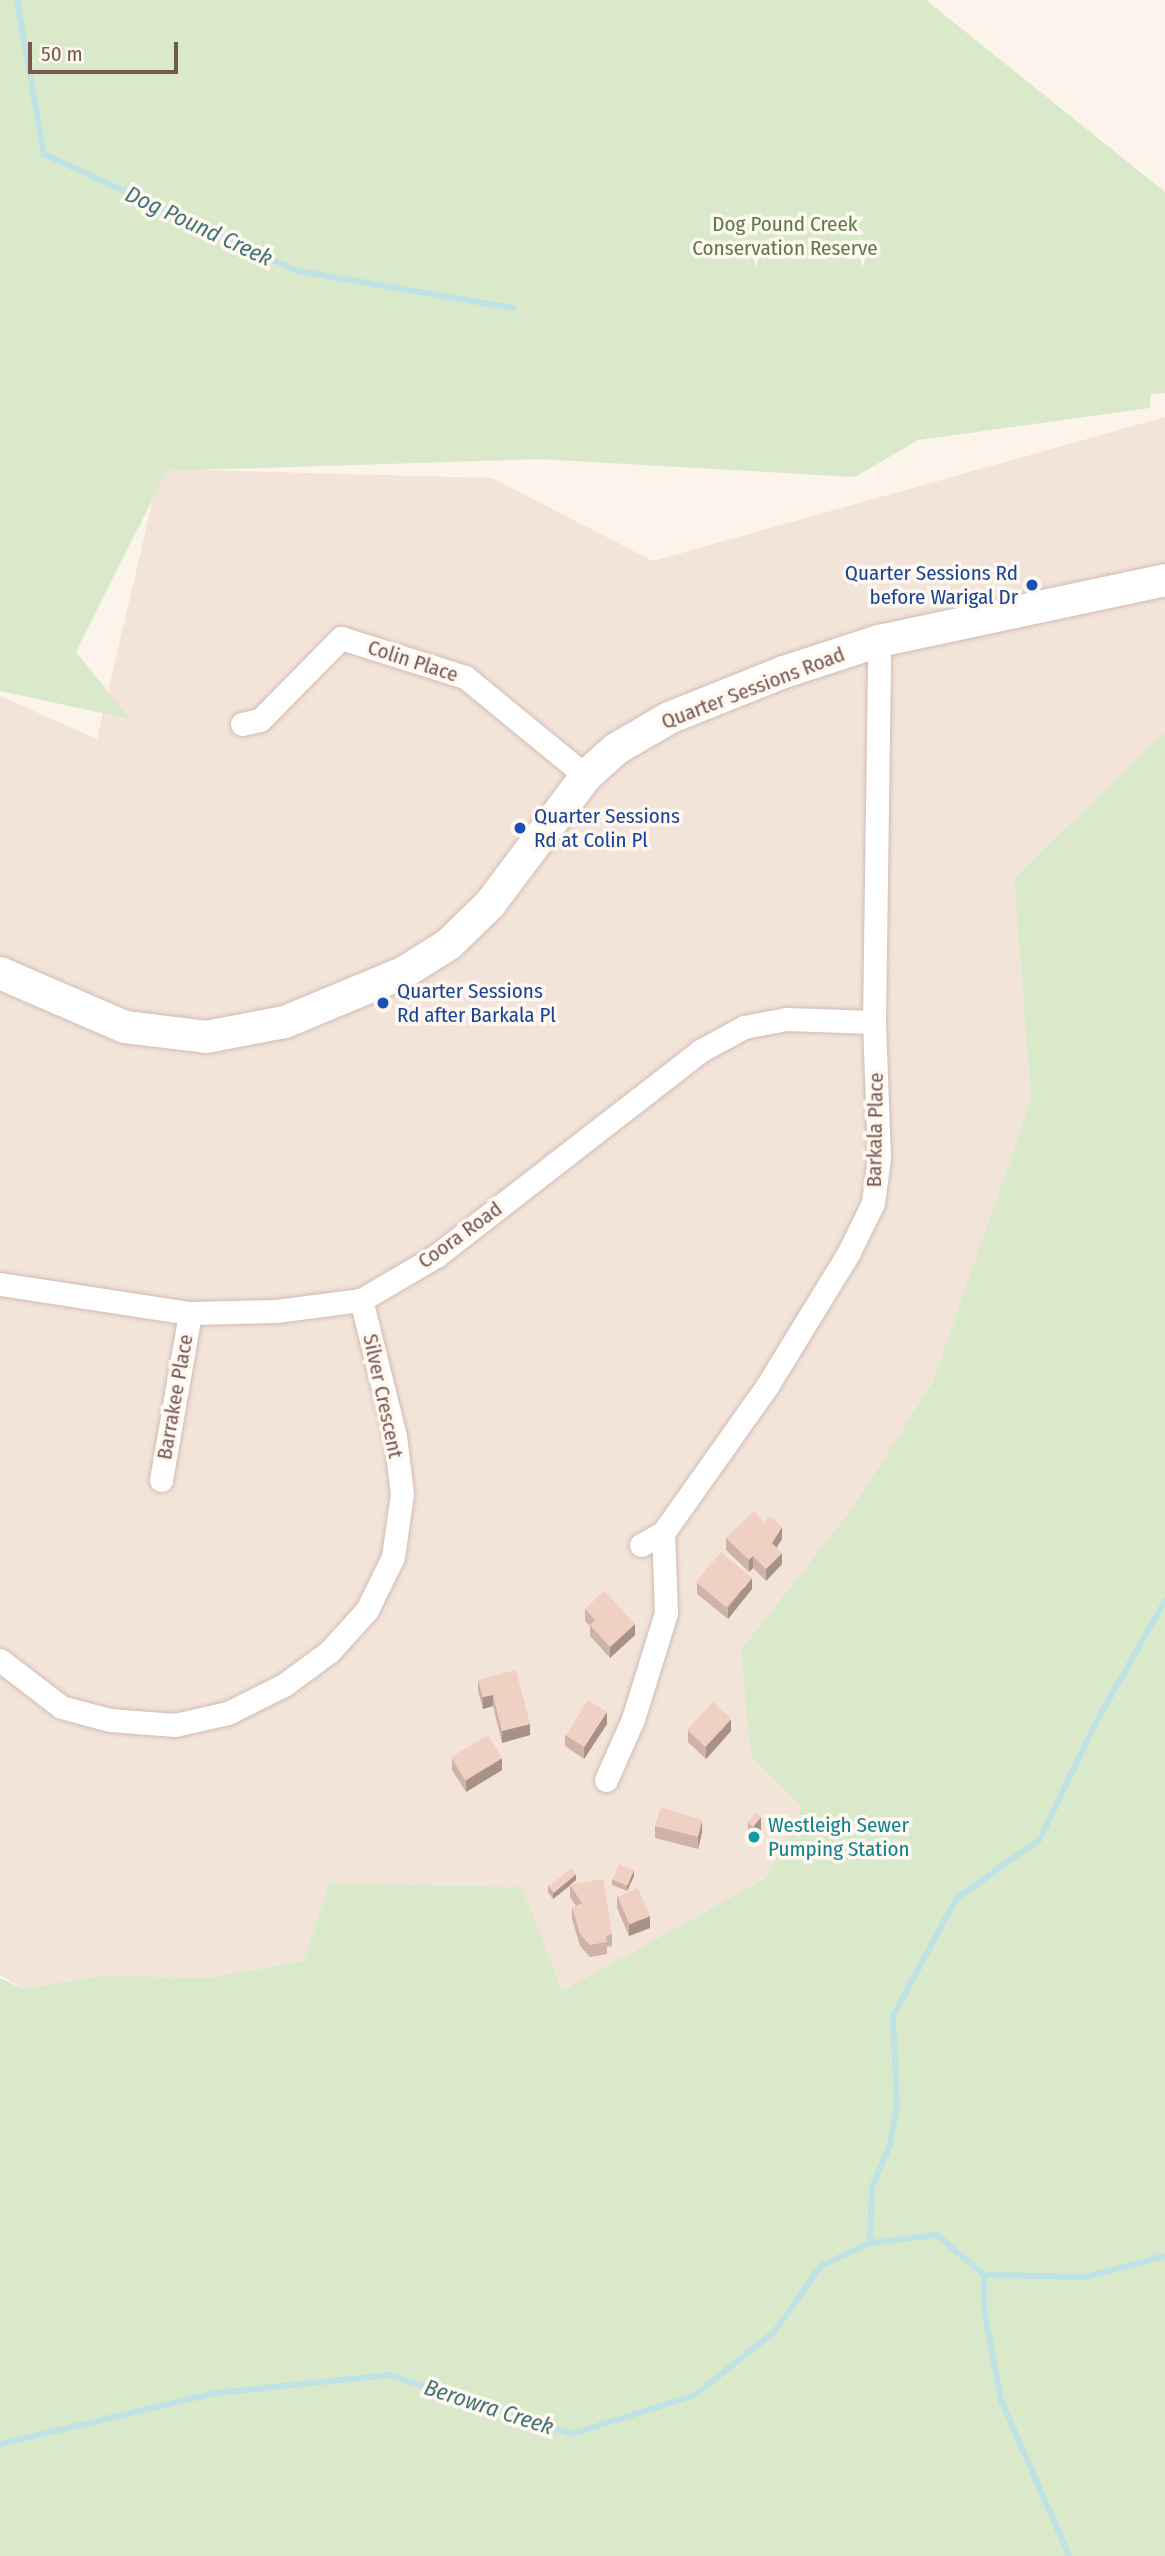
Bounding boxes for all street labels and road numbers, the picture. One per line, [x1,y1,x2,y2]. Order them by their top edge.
street label: Colin Place [365,635,461,687]
street label: Quarter Sessions Road [658,641,848,735]
street label: Barkala Place [861,1072,889,1188]
street label: Coora Road [413,1196,507,1274]
street label: Barrakee Place [152,1332,198,1462]
street label: Silver Crescent [358,1332,408,1460]

